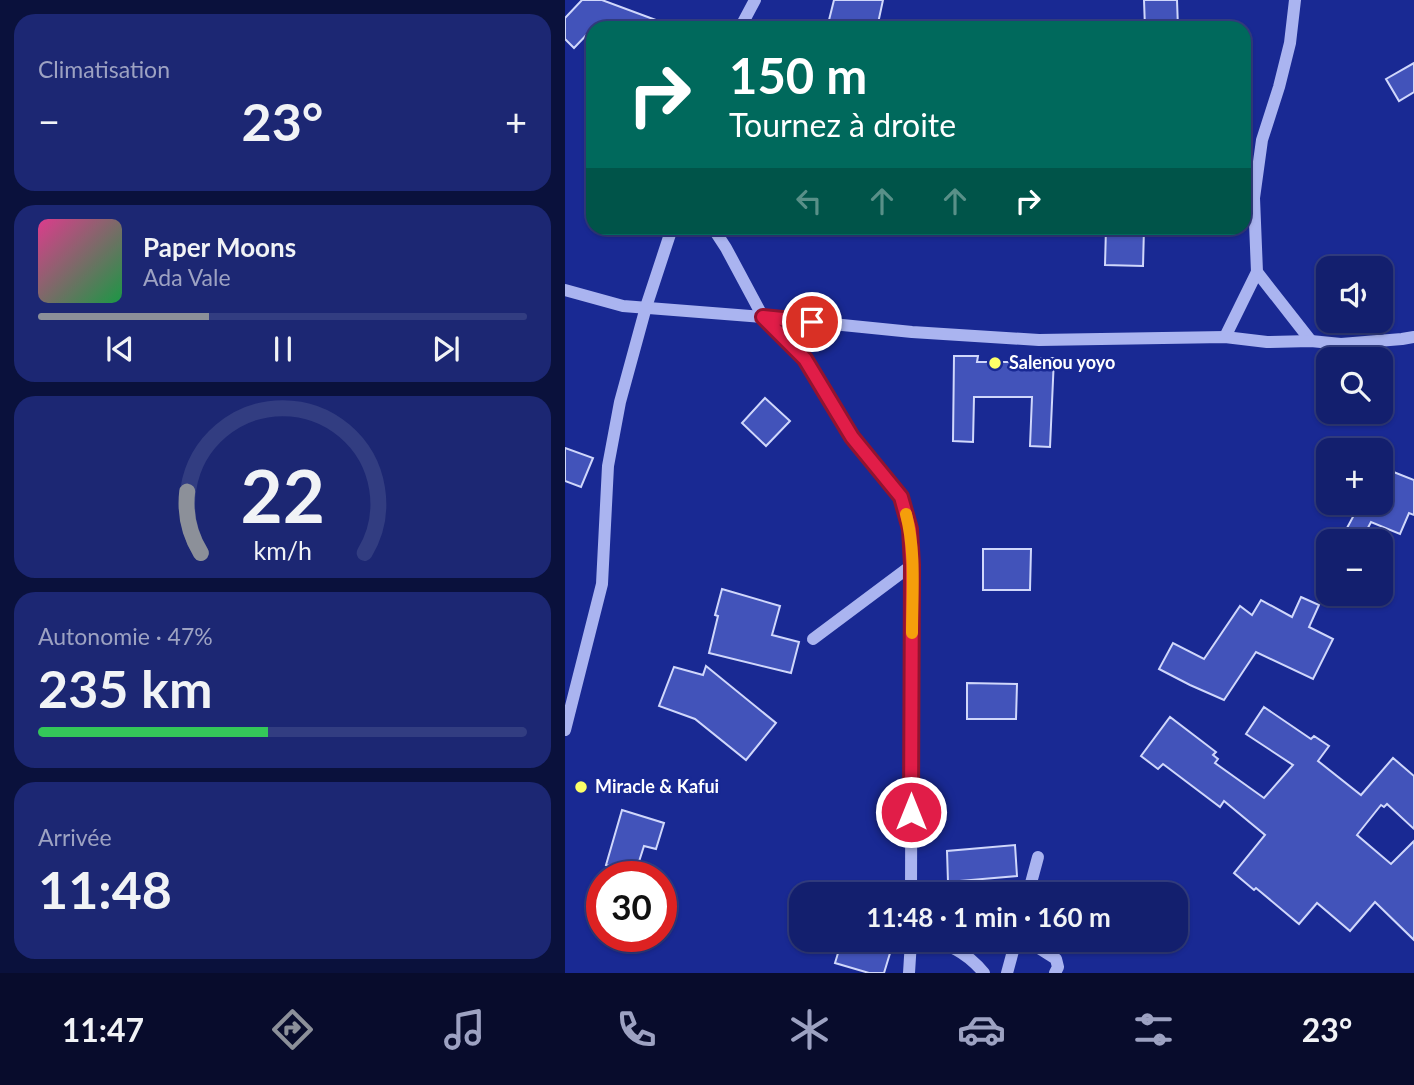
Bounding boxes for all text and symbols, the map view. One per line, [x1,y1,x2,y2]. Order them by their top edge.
text: 150 m [729,46,867,104]
icon: right [614,49,705,140]
text: Climatisation [38,55,170,83]
text: 23° [242,90,323,152]
text: − [38,98,60,144]
text: + [505,98,527,144]
text: Tournez à droite [729,105,956,144]
icon: left [790,182,828,220]
icon: ahead [863,182,901,220]
icon: ahead [936,182,974,220]
icon: right [1009,182,1047,220]
text: Paper Moons [143,231,296,263]
map controls [1316,256,1393,606]
button: sound [1316,256,1393,333]
text: Ada Vale [143,263,231,291]
pin [782,292,842,352]
icon: arrive [793,303,831,341]
icon: previous [101,330,139,368]
icon: pause [264,330,302,368]
icon: next [427,330,465,368]
button: search [1316,347,1393,424]
place label: Salenou yoyo [1009,351,1115,373]
marker: Salenou yoyo [987,355,1003,371]
button: + [1316,438,1393,515]
text: 22 [240,451,325,539]
button: − [1316,529,1393,606]
text: km/h [253,534,312,564]
text: Autonomie · 47% [38,622,213,650]
text: 235 km [38,657,212,719]
place label: Miracle & Kafui [595,775,719,797]
position arrow [874,775,948,849]
marker: Miracle & Kafui [573,779,589,795]
text: Arrivée [38,823,112,851]
text: 11:48 [38,858,172,920]
speed limit sign: 30 [586,861,677,952]
text: 11:48 · 1 min · 160 m [866,901,1111,933]
icon: directions [268,1005,317,1054]
icon: music [440,1005,489,1054]
icon: phone [612,1005,661,1054]
icon: climate [785,1005,834,1054]
icon: car [957,1005,1006,1054]
icon: filters [1129,1005,1178,1054]
text: 11:47 [62,1010,144,1049]
text: 23° [1302,1010,1352,1049]

